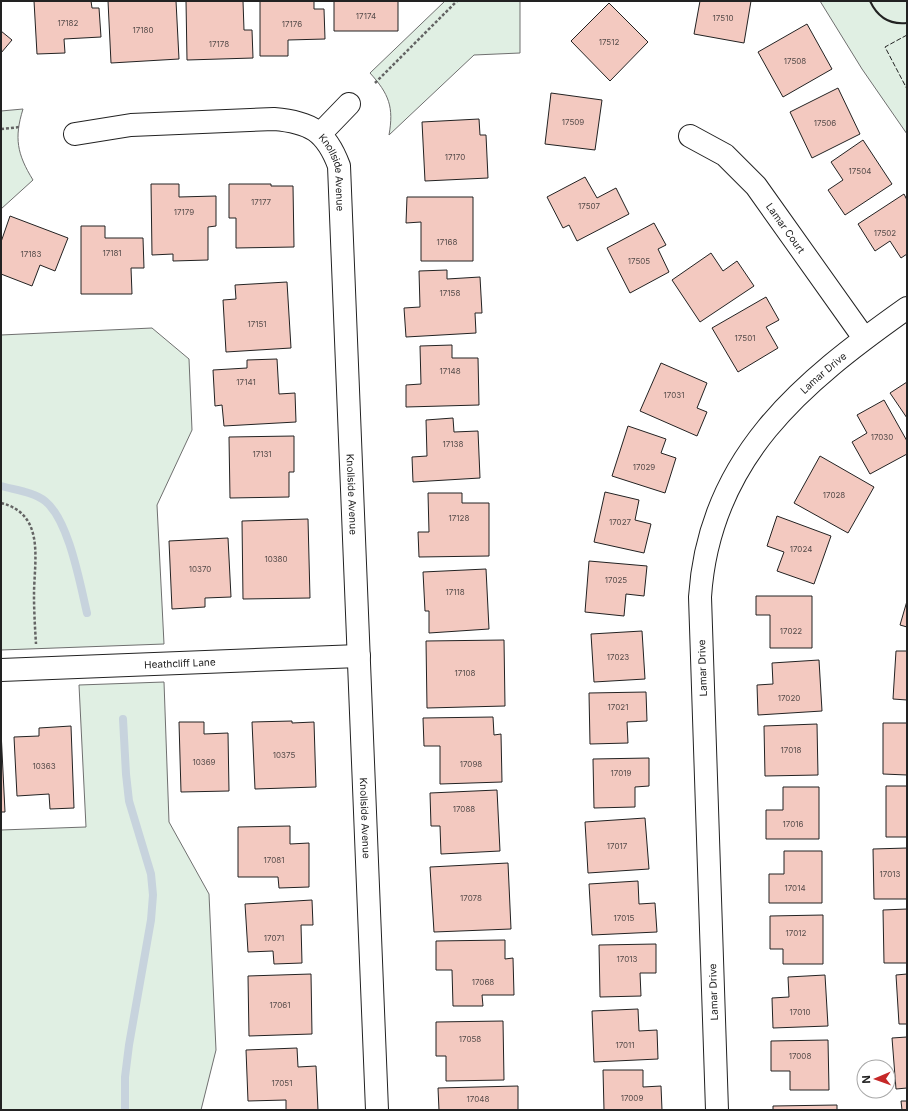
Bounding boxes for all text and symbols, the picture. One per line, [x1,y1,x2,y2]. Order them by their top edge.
house number: 17174 [356,11,376,21]
house number: 17510 [713,13,733,23]
house number: 17182 [58,18,79,28]
house number: 17176 [282,19,302,29]
house number: 17180 [132,25,154,35]
house number: 17512 [599,37,619,47]
house number: 17178 [209,39,229,49]
house number: 17508 [784,56,806,66]
house number: 17509 [562,117,584,127]
house number: 17506 [814,118,836,128]
street label: Knollside Avenue [316,131,347,212]
house number: 17170 [445,152,465,162]
house number: 17504 [849,166,871,176]
house number: 17177 [251,197,272,207]
street label: Lamar Court [764,200,808,256]
house number: 17507 [578,201,600,211]
house number: 17179 [174,207,194,217]
house number: 17502 [874,228,896,238]
house number: 17168 [437,237,458,247]
house number: 17181 [102,248,122,258]
house number: 17183 [21,249,42,259]
house number: 17505 [628,256,650,266]
house number: 17158 [440,288,460,298]
house number: 17151 [247,319,267,329]
house number: 17501 [735,333,755,343]
street label: Lamar Drive [798,349,849,396]
house number: 17148 [439,366,461,376]
house number: 17141 [236,377,256,387]
house number: 17031 [664,390,684,400]
house number: 17030 [871,432,893,442]
house number: 17138 [443,439,464,449]
house number: 17131 [252,449,272,459]
street label: Knollside Avenue [345,454,360,535]
house number: 17029 [633,462,655,472]
house number: 17028 [823,490,845,500]
house number: 17128 [449,513,469,523]
house number: 17027 [609,517,632,527]
house number: 17024 [790,544,812,554]
house number: 10380 [264,554,288,564]
house number: 10370 [189,564,211,574]
house number: 17025 [605,575,627,585]
house number: 17118 [445,587,465,597]
house number: 17022 [780,626,802,636]
street label: Lamar Drive [695,639,709,697]
house number: 17023 [607,652,629,662]
street label: Heathcliff Lane [144,656,216,670]
house number: 17108 [454,668,476,678]
house number: 17020 [778,693,800,703]
house number: 17021 [608,702,628,712]
house number: 17018 [781,745,802,755]
house number: 10375 [273,750,295,760]
house number: 10369 [192,757,216,767]
house number: 17098 [460,759,482,769]
house number: 10363 [32,761,56,771]
house number: 17019 [611,768,631,778]
street label: Knollside Avenue [358,777,373,859]
house number: 17088 [453,804,475,814]
house number: 17016 [783,819,803,829]
house number: 17017 [607,841,628,851]
house number: 17081 [264,855,284,865]
house number: 17013 [880,869,901,879]
house number: 17014 [784,883,806,893]
house number: 17078 [460,893,482,903]
house number: 17015 [614,913,635,923]
house number: 17012 [786,928,807,938]
house number: 17071 [264,933,284,943]
house number: 17013 [617,954,638,964]
street label: Lamar Drive [706,963,720,1021]
house number: 17068 [472,977,494,987]
house number: 17061 [270,1000,290,1010]
house number: 17010 [789,1007,811,1017]
house number: 17058 [459,1034,481,1044]
house number: 17011 [615,1040,635,1050]
house number: 17008 [789,1051,811,1061]
north arrow [856,1059,896,1099]
text: N [859,1075,873,1084]
house number: 17051 [272,1078,292,1088]
house number: 17009 [621,1093,643,1103]
house number: 17048 [467,1094,489,1104]

